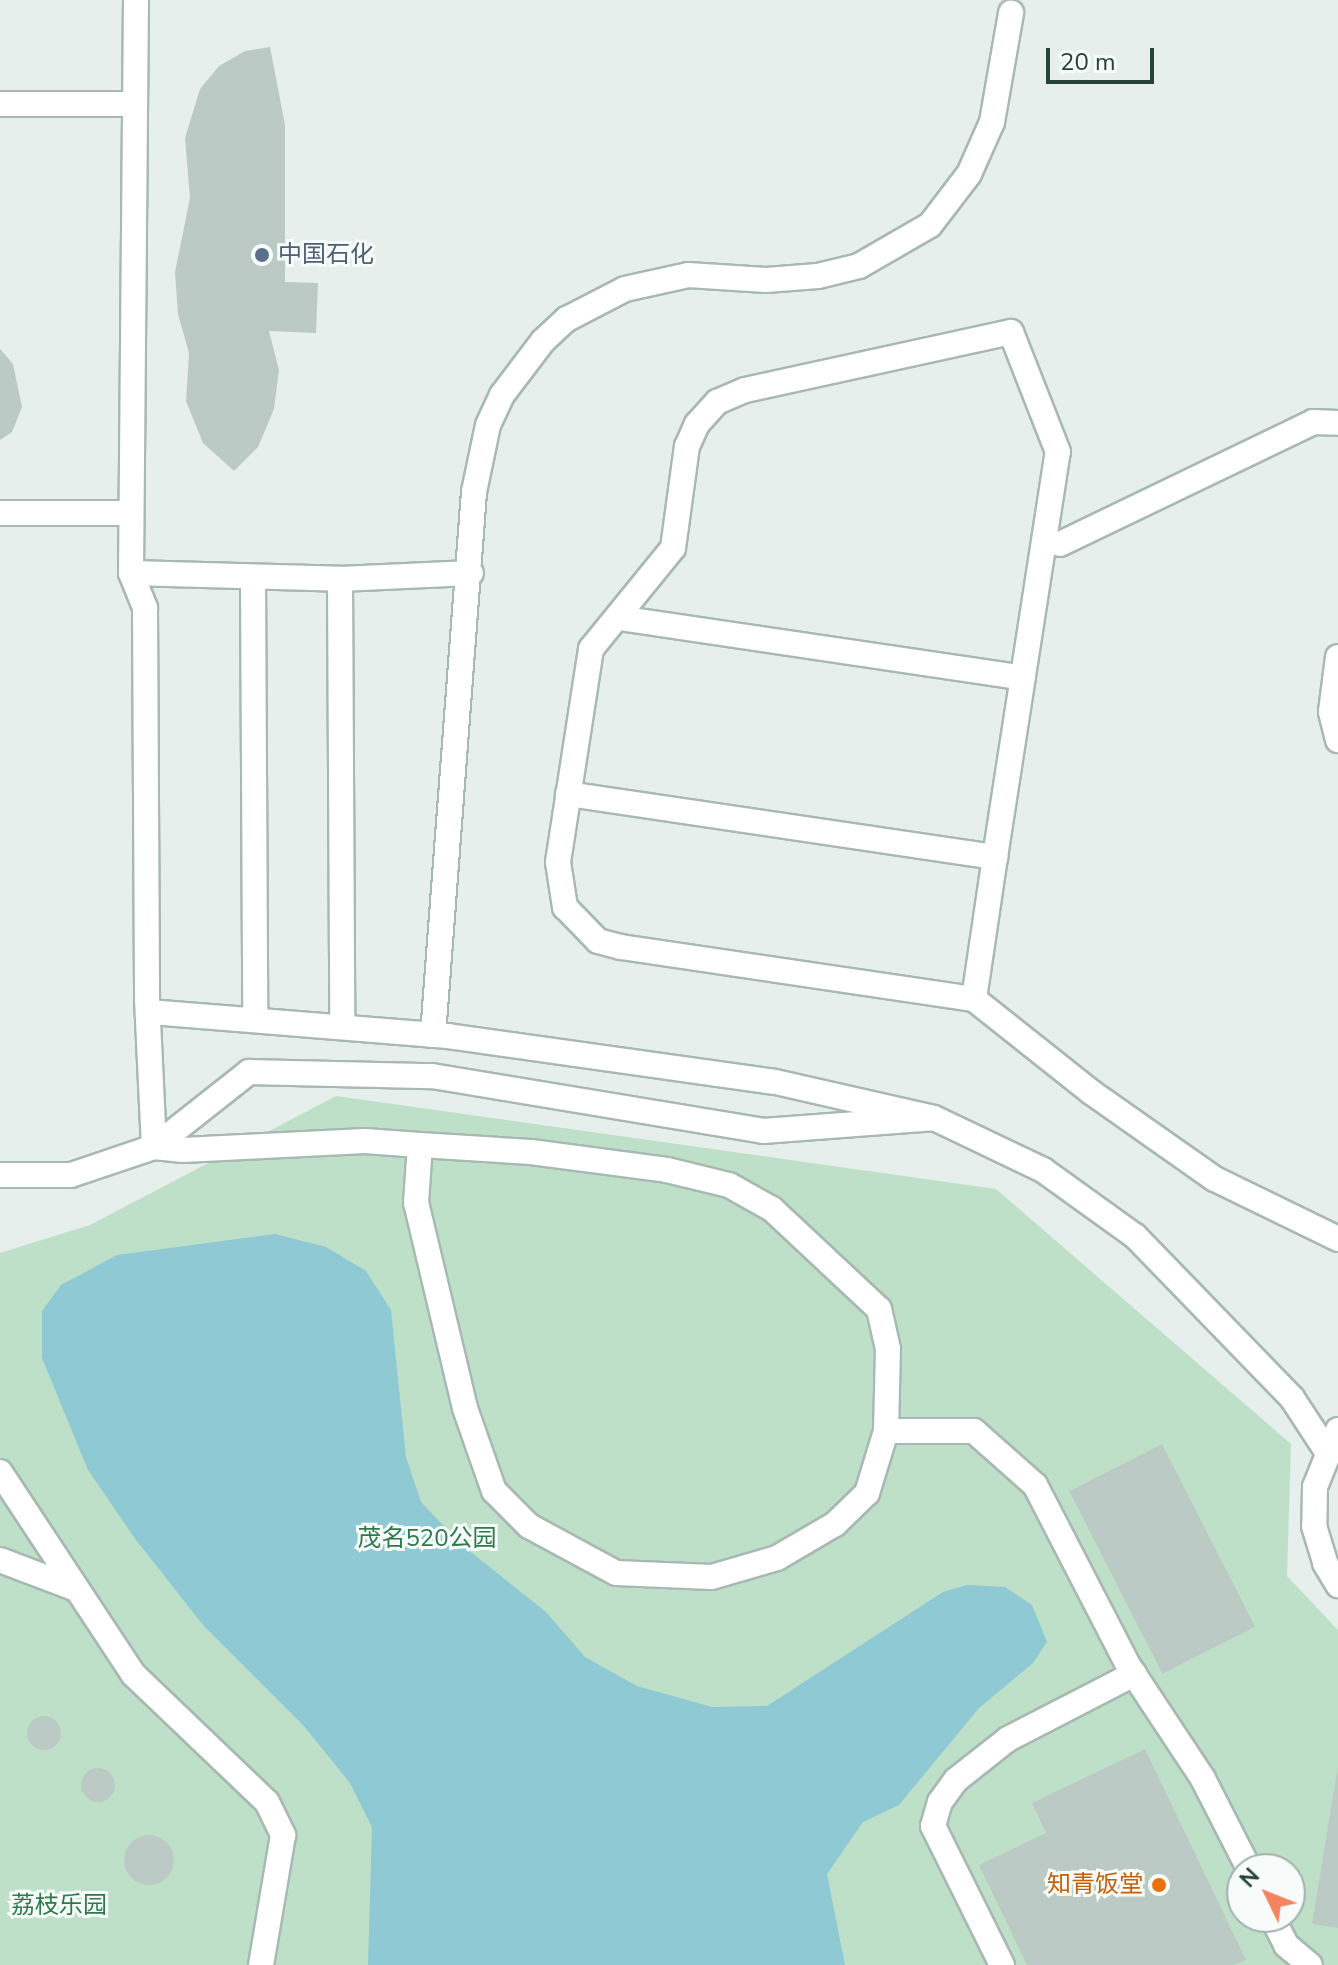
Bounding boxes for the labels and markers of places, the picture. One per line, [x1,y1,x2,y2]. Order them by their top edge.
place label: 中国石化 [278,241,374,269]
marker: 中国石化 [253,246,271,264]
place label: 知青饭堂 [1047,1871,1143,1899]
marker: 知青饭堂 [1150,1876,1168,1894]

